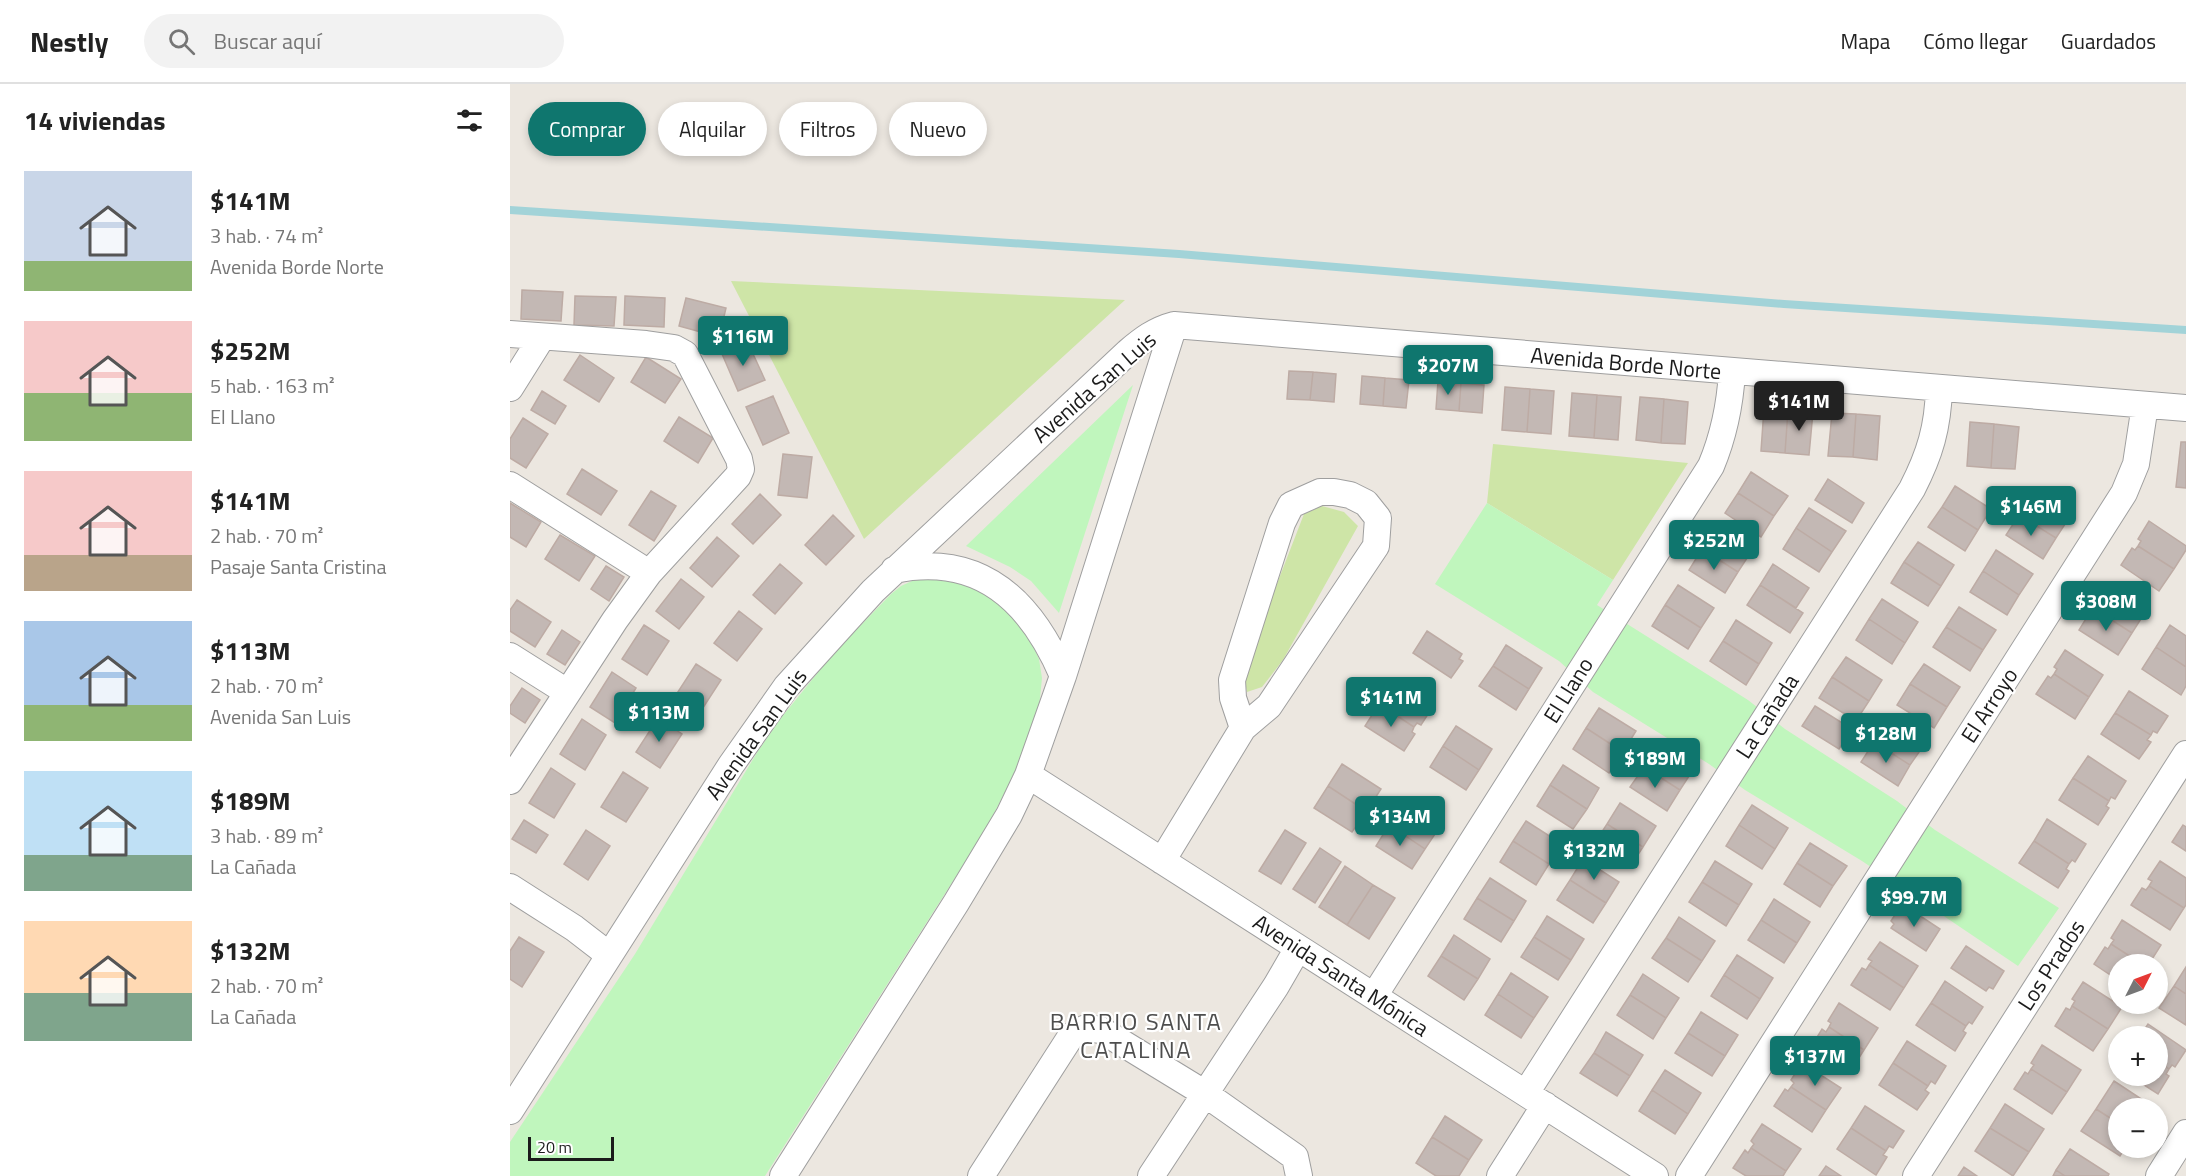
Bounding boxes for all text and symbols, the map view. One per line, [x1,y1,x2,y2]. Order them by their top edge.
search box [144,14,564,68]
text: Nestly [30,20,108,63]
text: Buscar aquí [213,24,321,58]
icon: search [165,25,198,58]
text: Mapa [1841,25,1890,57]
text: Cómo llegar [1923,25,2028,57]
text: Guardados [2061,25,2156,57]
text: 14 viviendas [24,101,166,140]
chip: Comprar [528,102,646,156]
chip: Alquilar [658,102,767,156]
chip: Filtros [779,102,877,156]
chip: Nuevo [889,102,987,156]
icon: filters [453,104,486,137]
text: $141M [210,181,291,220]
icon: home [72,195,144,267]
text: 3 hab. · 74 m² [210,220,323,251]
text: Avenida Borde Norte [210,251,384,282]
pin: $116M [701,316,785,367]
text: $116M [712,320,774,351]
street label: Avenida San Luis [1024,323,1164,451]
text: $252M [210,331,291,370]
street label: Avenida Borde Norte [1529,338,1723,388]
icon: home [72,345,144,417]
pin: $207M [1406,345,1490,396]
text: $207M [1417,349,1479,380]
text: 5 hab. · 163 m² [210,370,335,401]
pin: $141M [1757,381,1841,432]
text: $141M [1768,385,1830,416]
text: El Llano [210,401,276,432]
text: $141M [210,481,291,520]
pin: $146M [1989,486,2073,537]
text: $146M [2000,490,2062,521]
icon: home [72,495,144,567]
text: 2 hab. · 70 m² [210,520,323,551]
pin: $252M [1672,520,1756,571]
text: $252M [1683,524,1745,555]
text: Pasaje Santa Cristina [210,551,387,582]
pin: $308M [2064,581,2148,632]
text: $308M [2075,585,2137,616]
text: $113M [210,631,291,670]
icon: home [72,645,144,717]
street label: El Llano [1534,650,1602,730]
street label: Avenida San Luis [697,661,815,807]
street label: El Arroyo [1952,661,2026,749]
street label: La Cañada [1727,667,1807,765]
text: 2 hab. · 70 m² [210,670,323,701]
pin: $141M [1349,677,1433,728]
text: $141M [1360,681,1422,712]
pin: $113M [617,692,701,743]
text: $113M [628,696,690,727]
text: Avenida San Luis [210,701,351,732]
pin: $128M [1844,713,1928,764]
text: $128M [1855,717,1917,748]
pin: $189M [1613,738,1697,789]
text: $189M [1624,742,1686,773]
text: $189M [210,781,291,820]
icon: home [72,795,144,867]
pin: $134M [1358,796,1442,847]
text: $134M [1369,800,1431,831]
text: 3 hab. · 89 m² [210,820,323,851]
pin: $132M [1552,830,1636,881]
text: $132M [1563,834,1625,865]
text: La Cañada [210,851,296,882]
pin: $99.7M [1865,877,1963,928]
text: $99.7M [1880,881,1948,912]
street label: Avenida Santa Mónica [1246,905,1436,1045]
street label: Los Prados [2009,913,2093,1017]
text: $132M [210,931,291,970]
icon: home [72,945,144,1017]
north arrow [2108,954,2168,1014]
map controls [2108,954,2168,1158]
text: 2 hab. · 70 m² [210,970,323,1001]
text: La Cañada [210,1001,296,1032]
district label: BARRIO SANTA CATALINA [1050,1003,1222,1067]
button: + [2108,1026,2168,1086]
pin: $137M [1773,1036,1857,1087]
text: $137M [1784,1040,1846,1071]
button: − [2108,1098,2168,1158]
scale bar [528,1134,614,1162]
text: 20 m [537,1135,572,1159]

